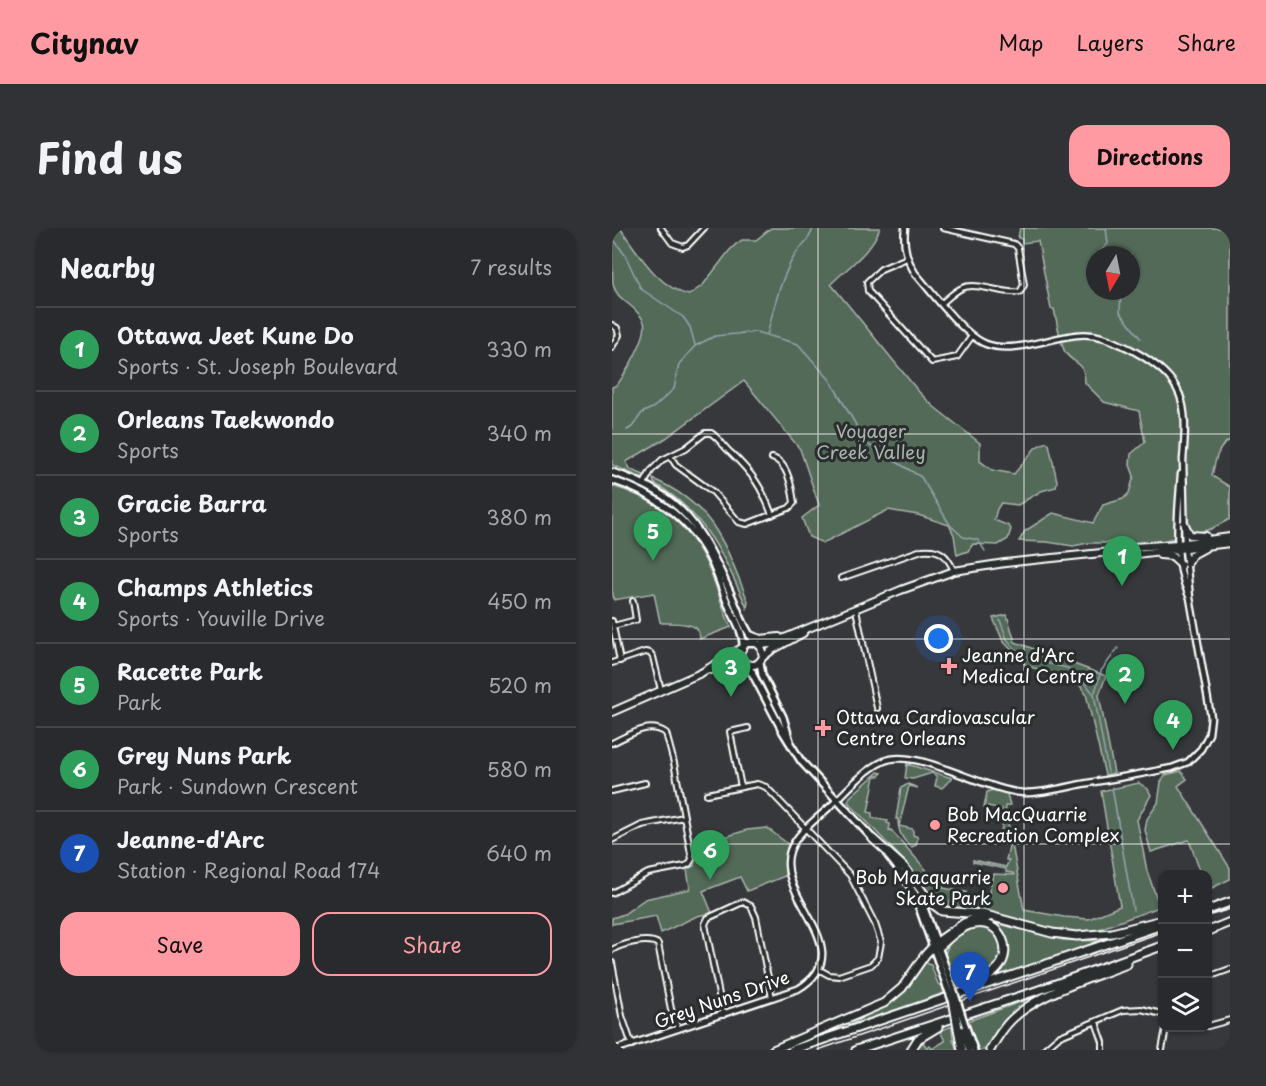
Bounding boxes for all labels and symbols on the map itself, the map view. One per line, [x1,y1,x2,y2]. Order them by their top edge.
north arrow [1086,246,1140,300]
park label: Voyager Creek Valley [816,417,926,465]
pin: 5 [634,512,672,561]
pin: 1 [1102,536,1142,586]
your location [924,624,953,653]
place label: Jeanne d'Arc Medical Centre [962,641,1095,689]
pin: 3 [712,648,750,697]
pin: 2 [1106,654,1144,704]
marker: Jeanne d'Arc Medical Centre [940,657,958,675]
pin: 4 [1154,700,1192,750]
place label: Ottawa Cardiovascular Centre Orleans [836,703,1036,751]
marker: Ottawa Cardiovascular Centre Orleans [814,719,832,737]
place label: Bob MacQuarrie Recreation Complex [947,800,1119,848]
marker: Bob MacQuarrie Recreation Complex [928,818,942,832]
pin: 6 [690,830,730,880]
place label: Bob Macquarrie Skate Park [855,863,991,911]
marker: Bob Macquarrie Skate Park [996,881,1010,895]
pin: 7 [950,952,990,1002]
street label: Grey Nuns Drive [650,963,793,1034]

